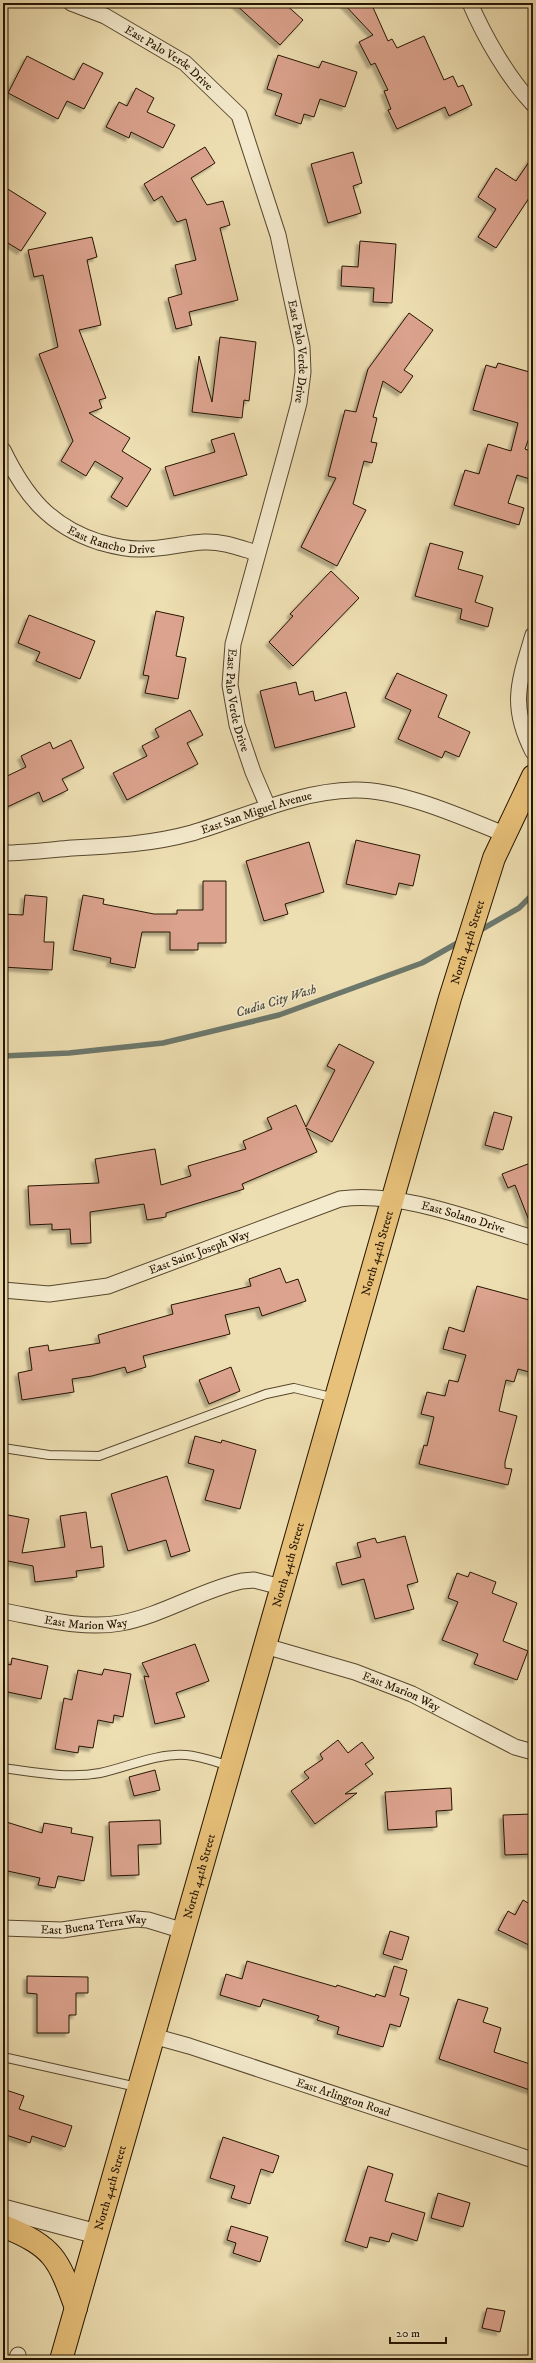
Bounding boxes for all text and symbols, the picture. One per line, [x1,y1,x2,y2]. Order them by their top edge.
street label: East Palo Verde Drive [122,22,216,94]
street label: East Palo Verde Drive [285,298,311,404]
street label: East Rancho Drive [65,522,156,557]
street label: East Palo Verde Drive [222,648,253,754]
street label: East San Miguel Avenue [199,788,313,837]
street label: North 44th Street [447,898,488,986]
water label: Cudia City Wash [234,981,318,1021]
street label: East Solano Drive [420,1198,507,1236]
street label: North 44th Street [358,1209,396,1297]
street label: East Saint Joseph Way [147,1226,252,1278]
street label: North 44th Street [269,1520,307,1609]
street label: East Marion Way [43,1612,129,1633]
street label: East Marion Way [360,1668,443,1715]
street label: North 44th Street [180,1832,218,1920]
street label: East Buena Terra Way [40,1911,147,1938]
street label: East Arlington Road [294,2075,392,2120]
street label: North 44th Street [91,2144,129,2232]
scale bar [390,2319,446,2345]
text: 20 m [396,2326,420,2341]

